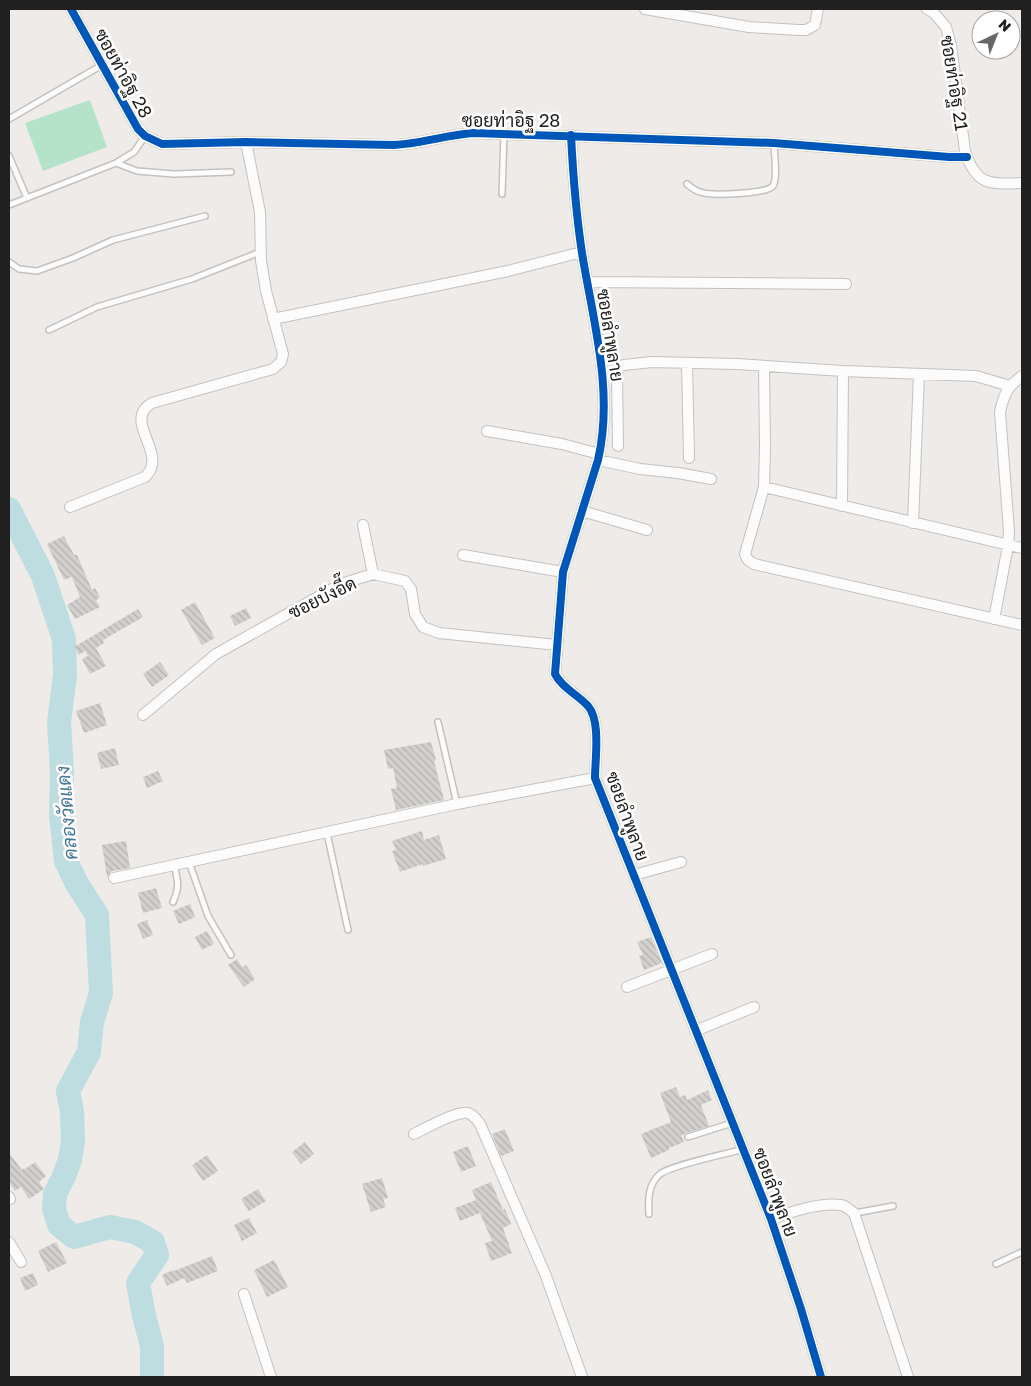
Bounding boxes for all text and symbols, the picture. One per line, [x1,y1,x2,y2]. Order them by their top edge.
north arrow [971,10,1021,60]
text: N [996,15,1015,35]
street label: ซอยท่าอิฐ 28 [89,25,158,122]
street label: ซอยท่าอิฐ 21 [935,34,973,133]
street label: ซอยท่าอิฐ 28 [462,109,560,133]
street label: ซอยลำพูลาย [590,287,629,383]
street label: ซอยบังอี๊ด [282,567,360,623]
water label: คลองวัดแดง [50,765,82,861]
street label: ซอยลำพูลาย [599,768,654,865]
street label: ซอยลำพูลาย [746,1144,803,1241]

